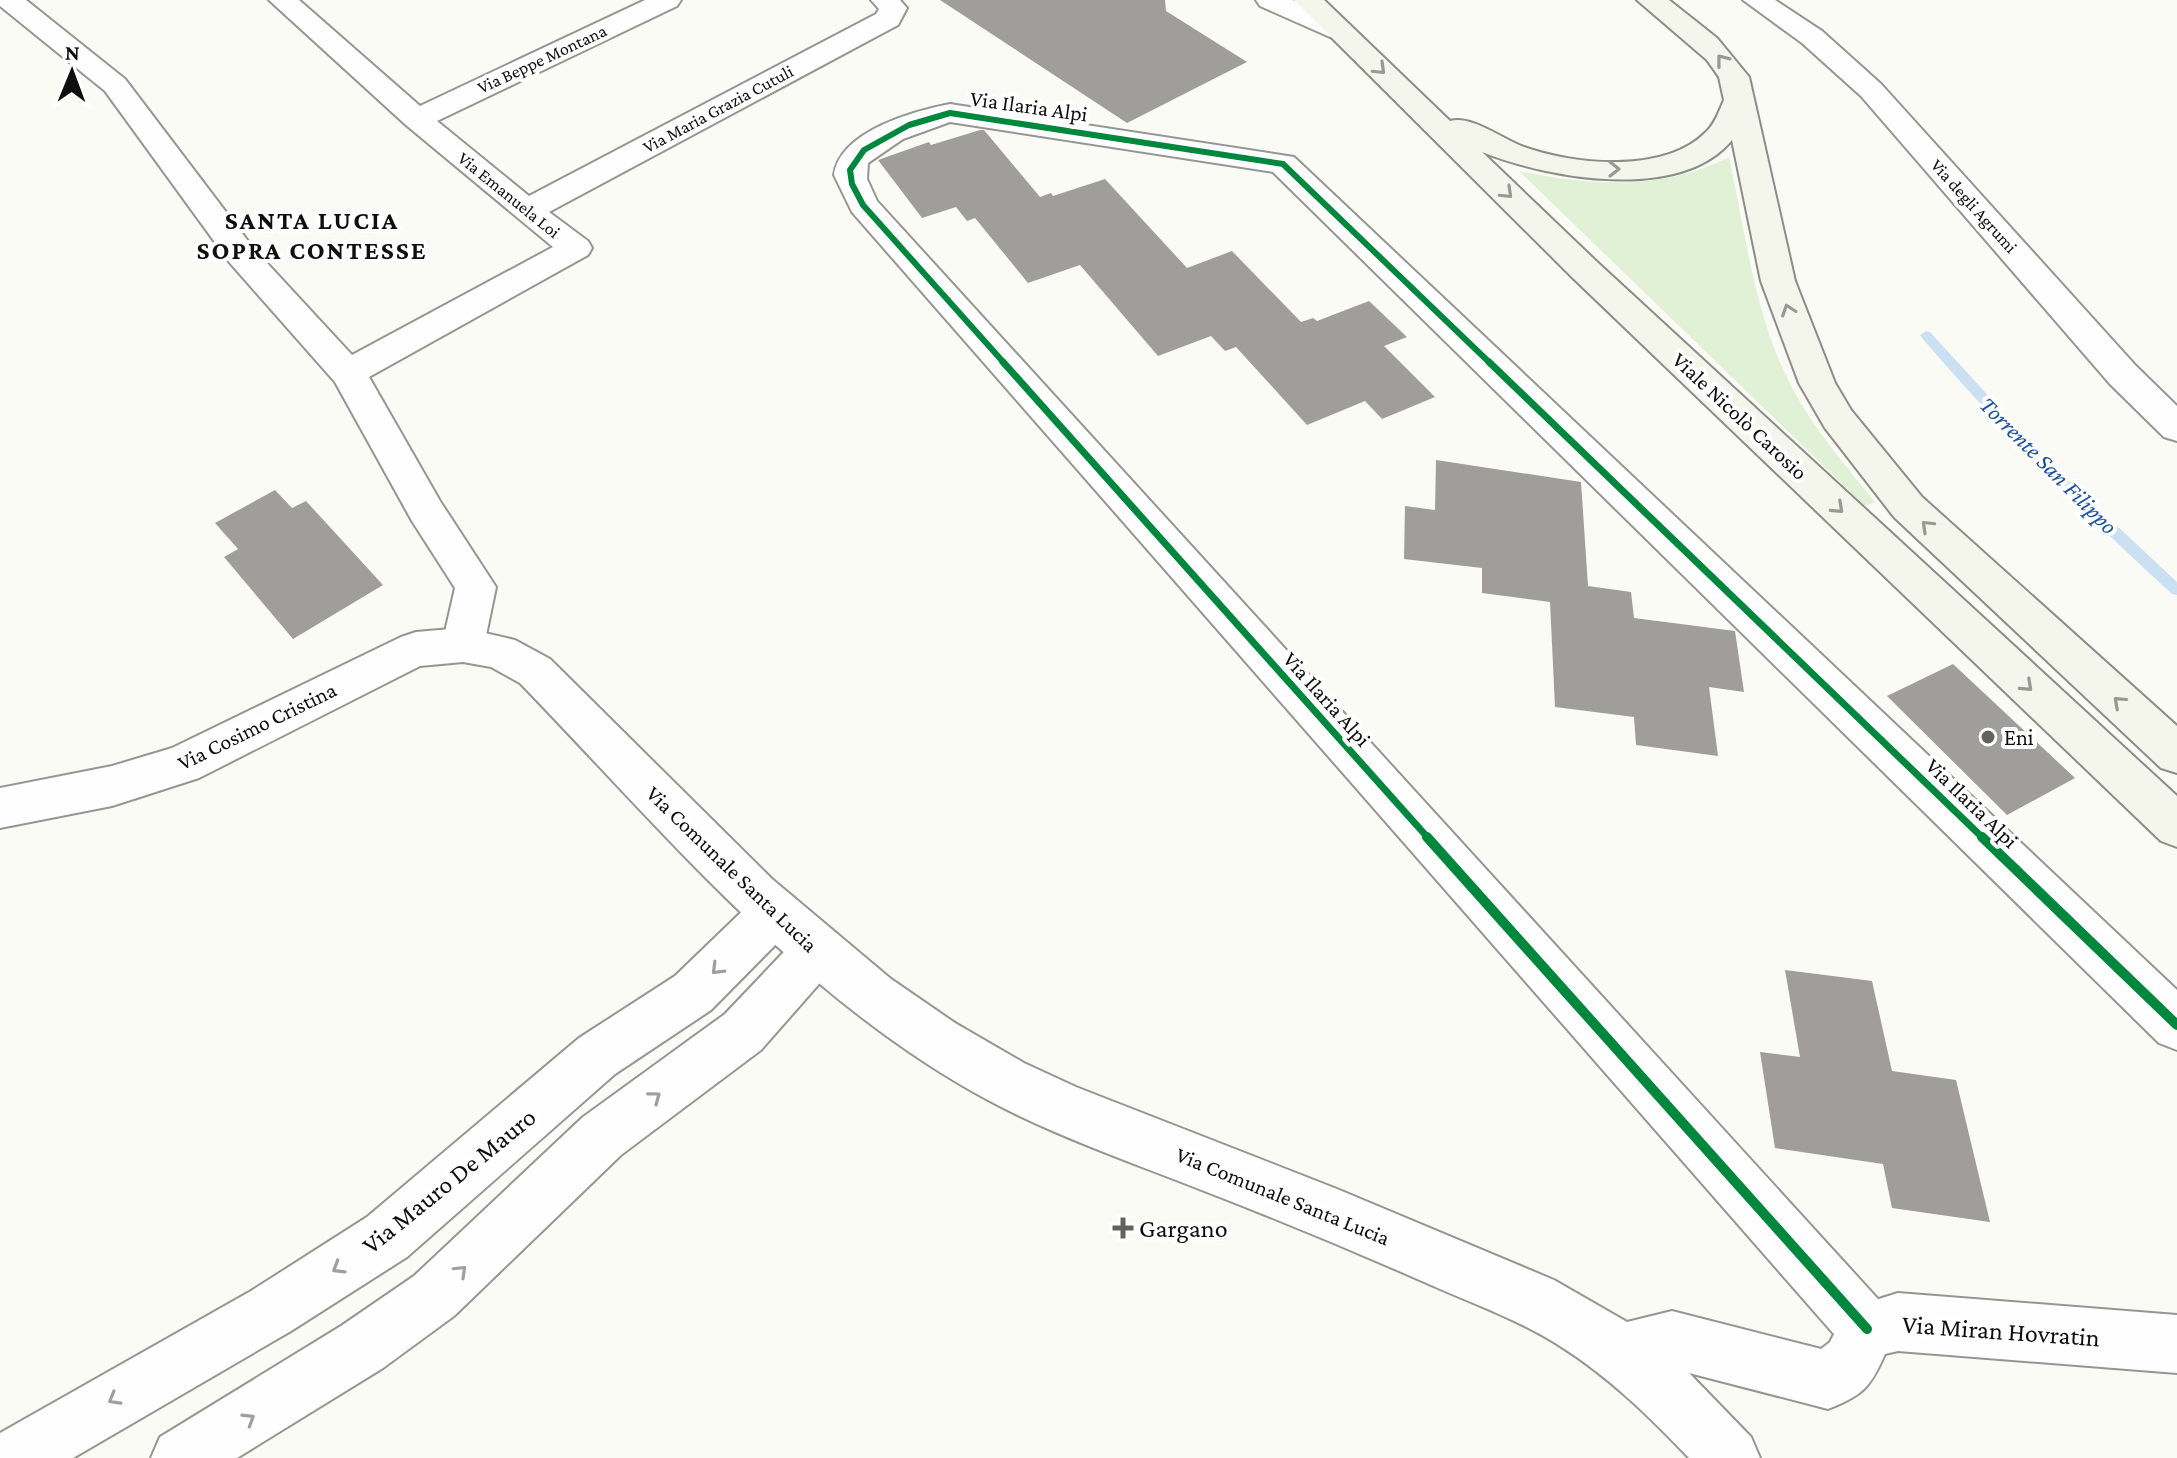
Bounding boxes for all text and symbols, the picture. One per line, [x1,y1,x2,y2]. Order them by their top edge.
street label: Via Beppe Montana [474,20,610,98]
north arrow [32,32,112,112]
text: N [65,40,80,65]
one-way arrow [1718,54,1732,69]
one-way arrow [1371,60,1385,74]
street label: Via Maria Grazia Cutuli [639,61,797,157]
street label: Via Ilaria Alpi [969,85,1090,127]
street label: Via Emanuela Loi [454,148,564,242]
street label: Via degli Agrumi [1927,155,2022,257]
one-way arrow [1608,160,1621,178]
one-way arrow [1498,184,1512,199]
district label: SANTA LUCIA SOPRA CONTESSE [197,206,427,265]
one-way arrow [1781,304,1797,318]
street label: Viale Nicolò Carosio [1667,347,1813,485]
water label: Torrente San Filippo [1975,391,2123,539]
one-way arrow [1828,499,1843,513]
one-way arrow [1922,521,1936,536]
street label: Via Ilaria Alpi [1278,647,1376,752]
one-way arrow [2018,676,2033,690]
street label: Via Cosimo Cristina [174,677,340,775]
one-way arrow [2114,697,2129,711]
place label: Eni [2004,725,2034,750]
marker: Eni [1979,728,1997,746]
street label: Via Ilaria Alpi [1921,753,2023,853]
street label: Via Comunale Santa Lucia [641,781,823,957]
one-way arrow [712,960,726,974]
one-way arrow [646,1093,661,1107]
street label: Via Mauro De Mauro [356,1102,542,1260]
street label: Via Comunale Santa Lucia [1172,1142,1394,1250]
place label: Gargano [1139,1214,1228,1243]
marker: Gargano [1114,1219,1132,1237]
one-way arrow [332,1258,347,1273]
one-way arrow [452,1266,467,1280]
street label: Via Miran Hovratin [1901,1310,2101,1352]
one-way arrow [108,1389,122,1405]
one-way arrow [240,1413,255,1428]

